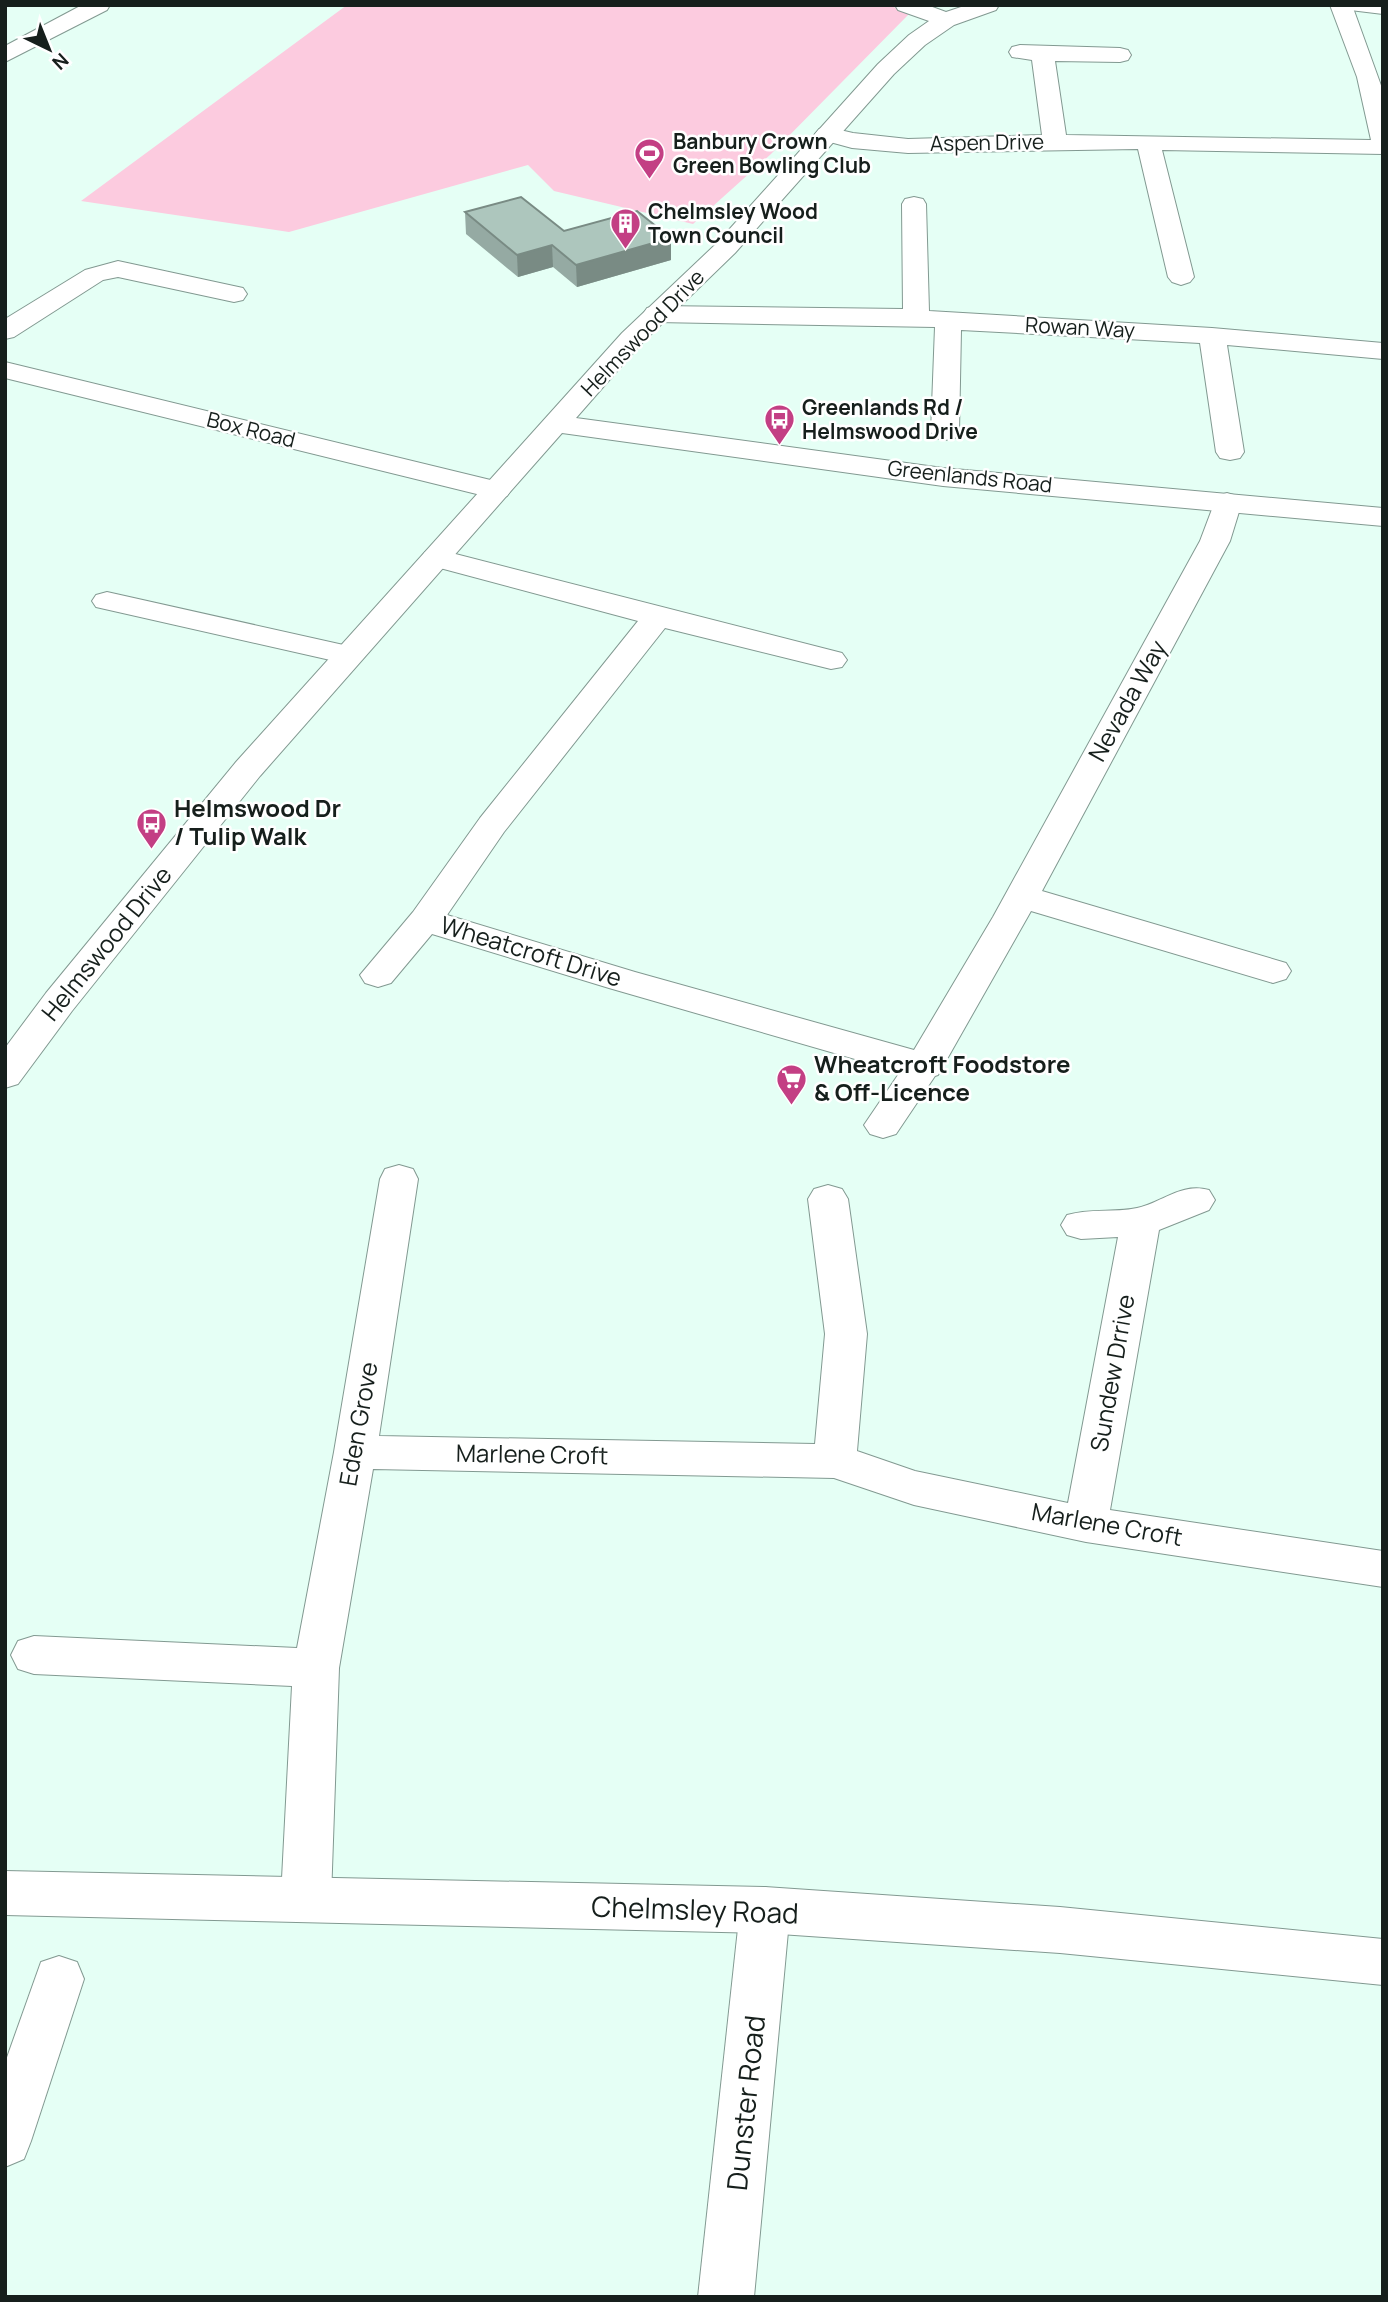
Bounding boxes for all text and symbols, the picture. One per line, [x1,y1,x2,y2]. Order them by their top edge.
north arrow [14,14,84,84]
text: N [47,47,74,76]
place label: Banbury Crown Green Bowling Club [673,127,871,179]
street label: Aspen Drive [929,127,1044,157]
sports icon: Banbury Crown Green Bowling Club [633,137,667,181]
place label: Chelmsley Wood Town Council [648,197,818,249]
building icon: Chelmsley Wood Town Council [608,207,642,251]
street label: Helmswood Drive [574,263,710,402]
street label: Rowan Way [1024,310,1136,344]
place label: Greenlands Rd / Helmswood Drive [802,393,978,445]
bus stop icon: Greenlands Rd / Helmswood Drive [762,403,796,447]
street label: Box Road [204,405,298,454]
street label: Greenlands Road [886,453,1054,499]
street label: Nevada Way [1080,633,1174,767]
place label: Helmswood Dr / Tulip Walk [174,791,341,852]
bus stop icon: Helmswood Dr / Tulip Walk [134,806,168,850]
street label: Helmswood Drive [33,859,178,1027]
street label: Wheatcroft Drive [437,907,626,994]
place label: Wheatcroft Foodstore & Off-Licence [814,1047,1070,1108]
supermarket icon: Wheatcroft Foodstore & Off-Licence [774,1062,808,1106]
street label: Sundew Drrive [1081,1292,1142,1454]
street label: Eden Grove [330,1359,385,1488]
street label: Marlene Croft [456,1436,608,1471]
street label: Marlene Croft [1029,1494,1185,1553]
street label: Chelmsley Road [591,1886,799,1932]
street label: Dunster Road [717,2013,773,2192]

